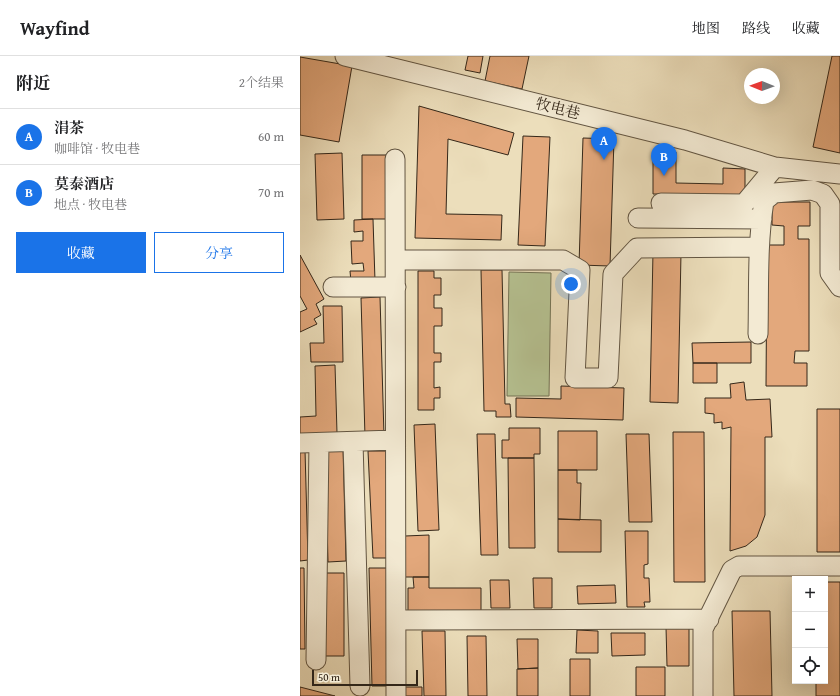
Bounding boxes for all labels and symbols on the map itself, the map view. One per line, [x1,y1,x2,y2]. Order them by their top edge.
north arrow [744,68,780,104]
street label: 牧电巷 [534,92,582,124]
pin: A [591,127,617,160]
pin: B [651,143,677,176]
your location [561,274,581,294]
scale bar [312,668,418,687]

